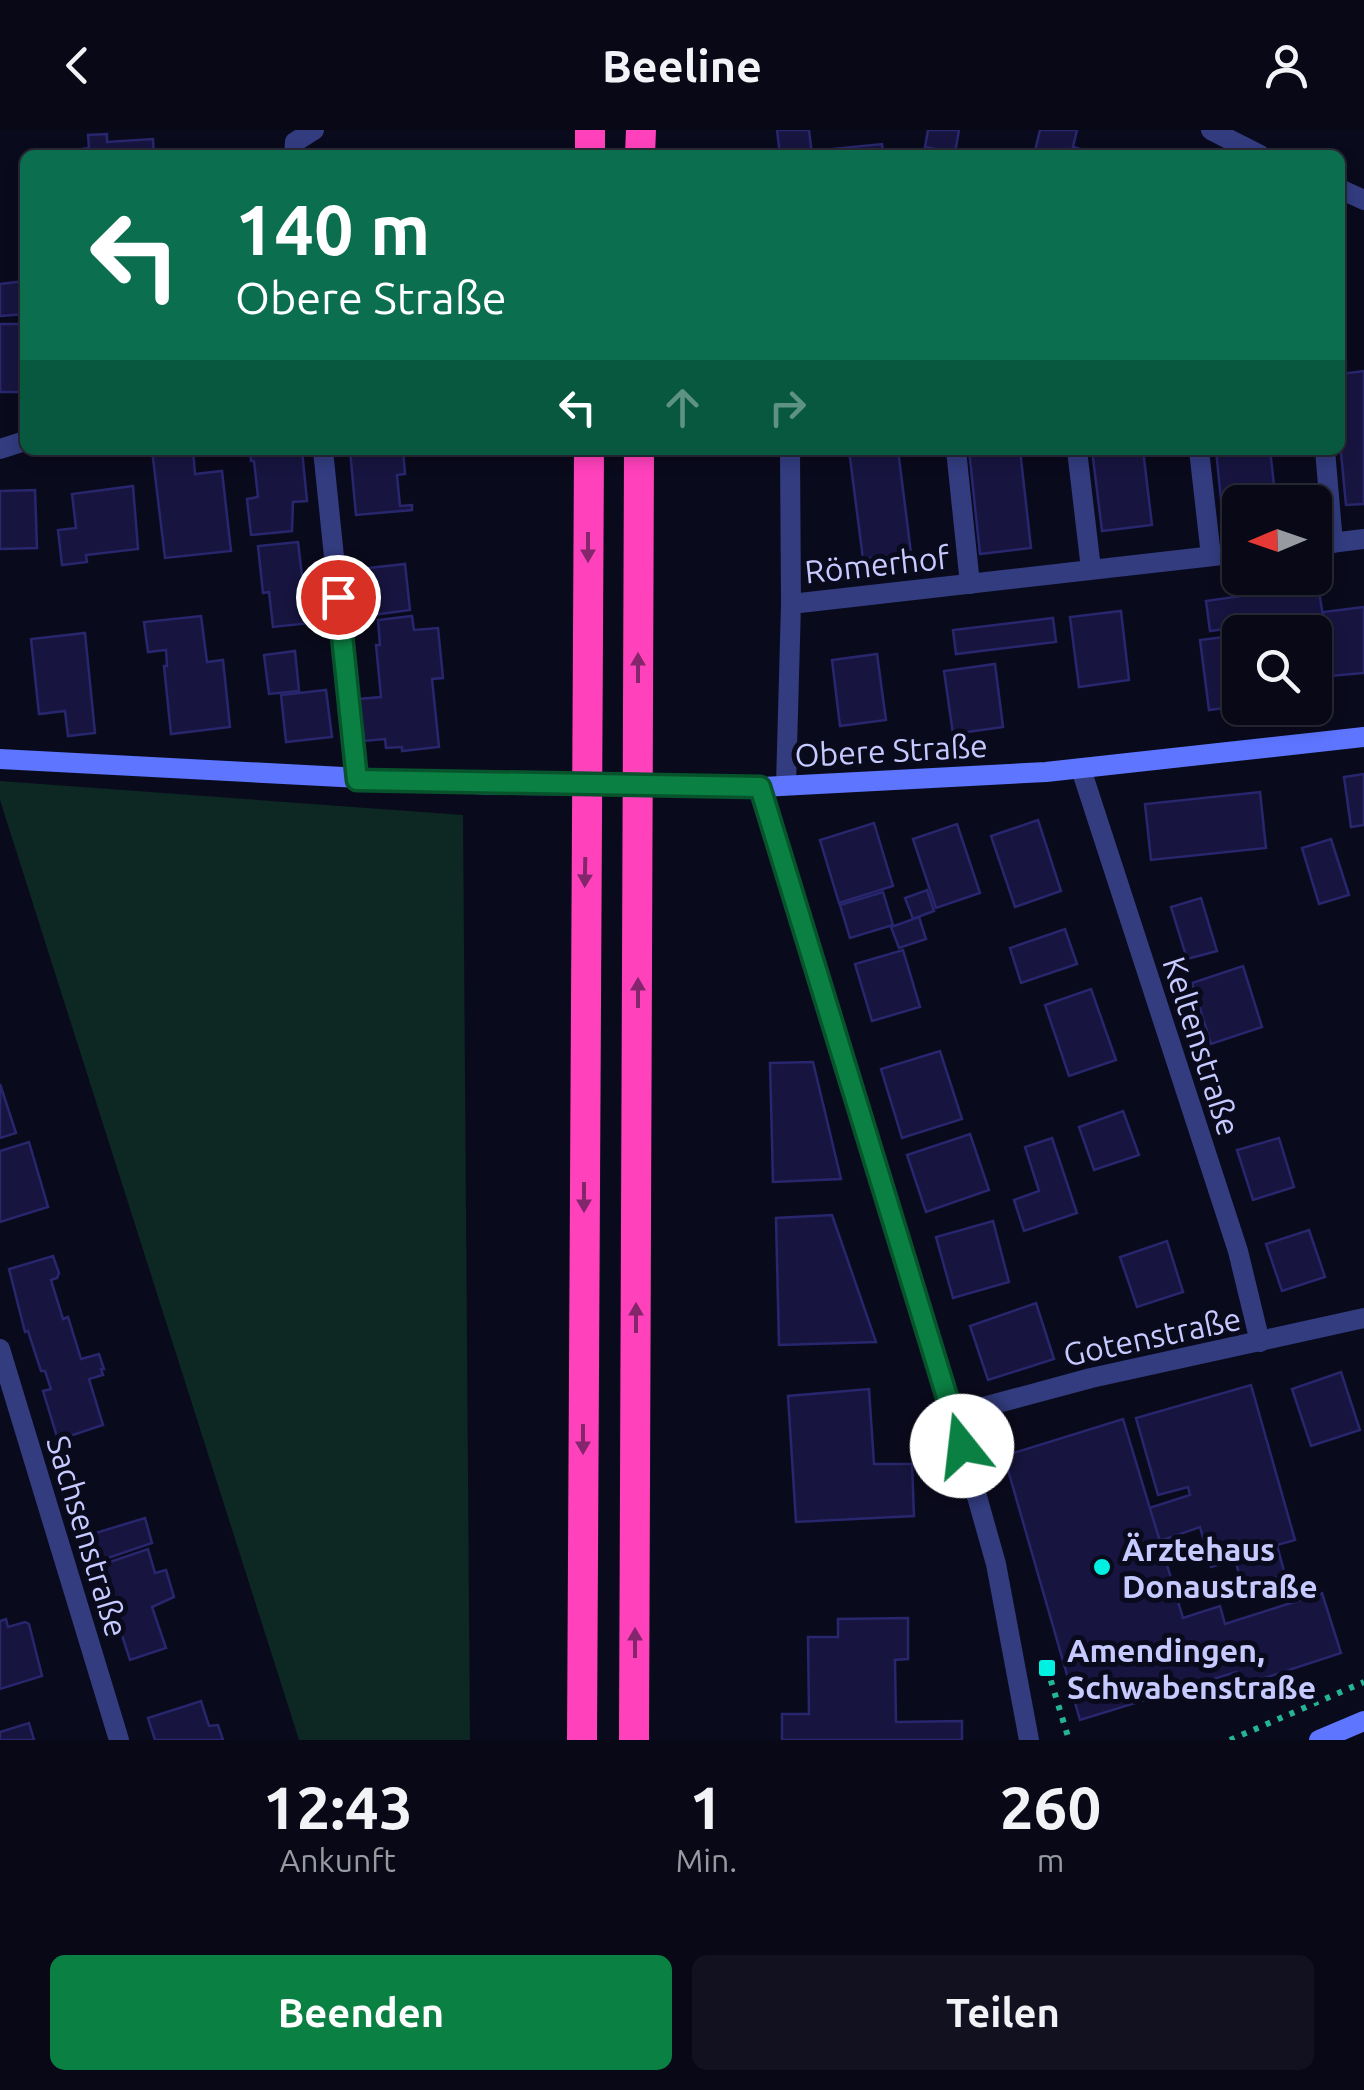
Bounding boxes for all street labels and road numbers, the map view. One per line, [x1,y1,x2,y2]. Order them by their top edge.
street label: Römerhof [803,538,952,589]
street label: Obere Straße [794,727,988,773]
street label: Keltenstraße [1156,952,1248,1140]
street label: Gotenstraße [1060,1300,1244,1372]
street label: Sachsenstraße [40,1431,136,1641]

